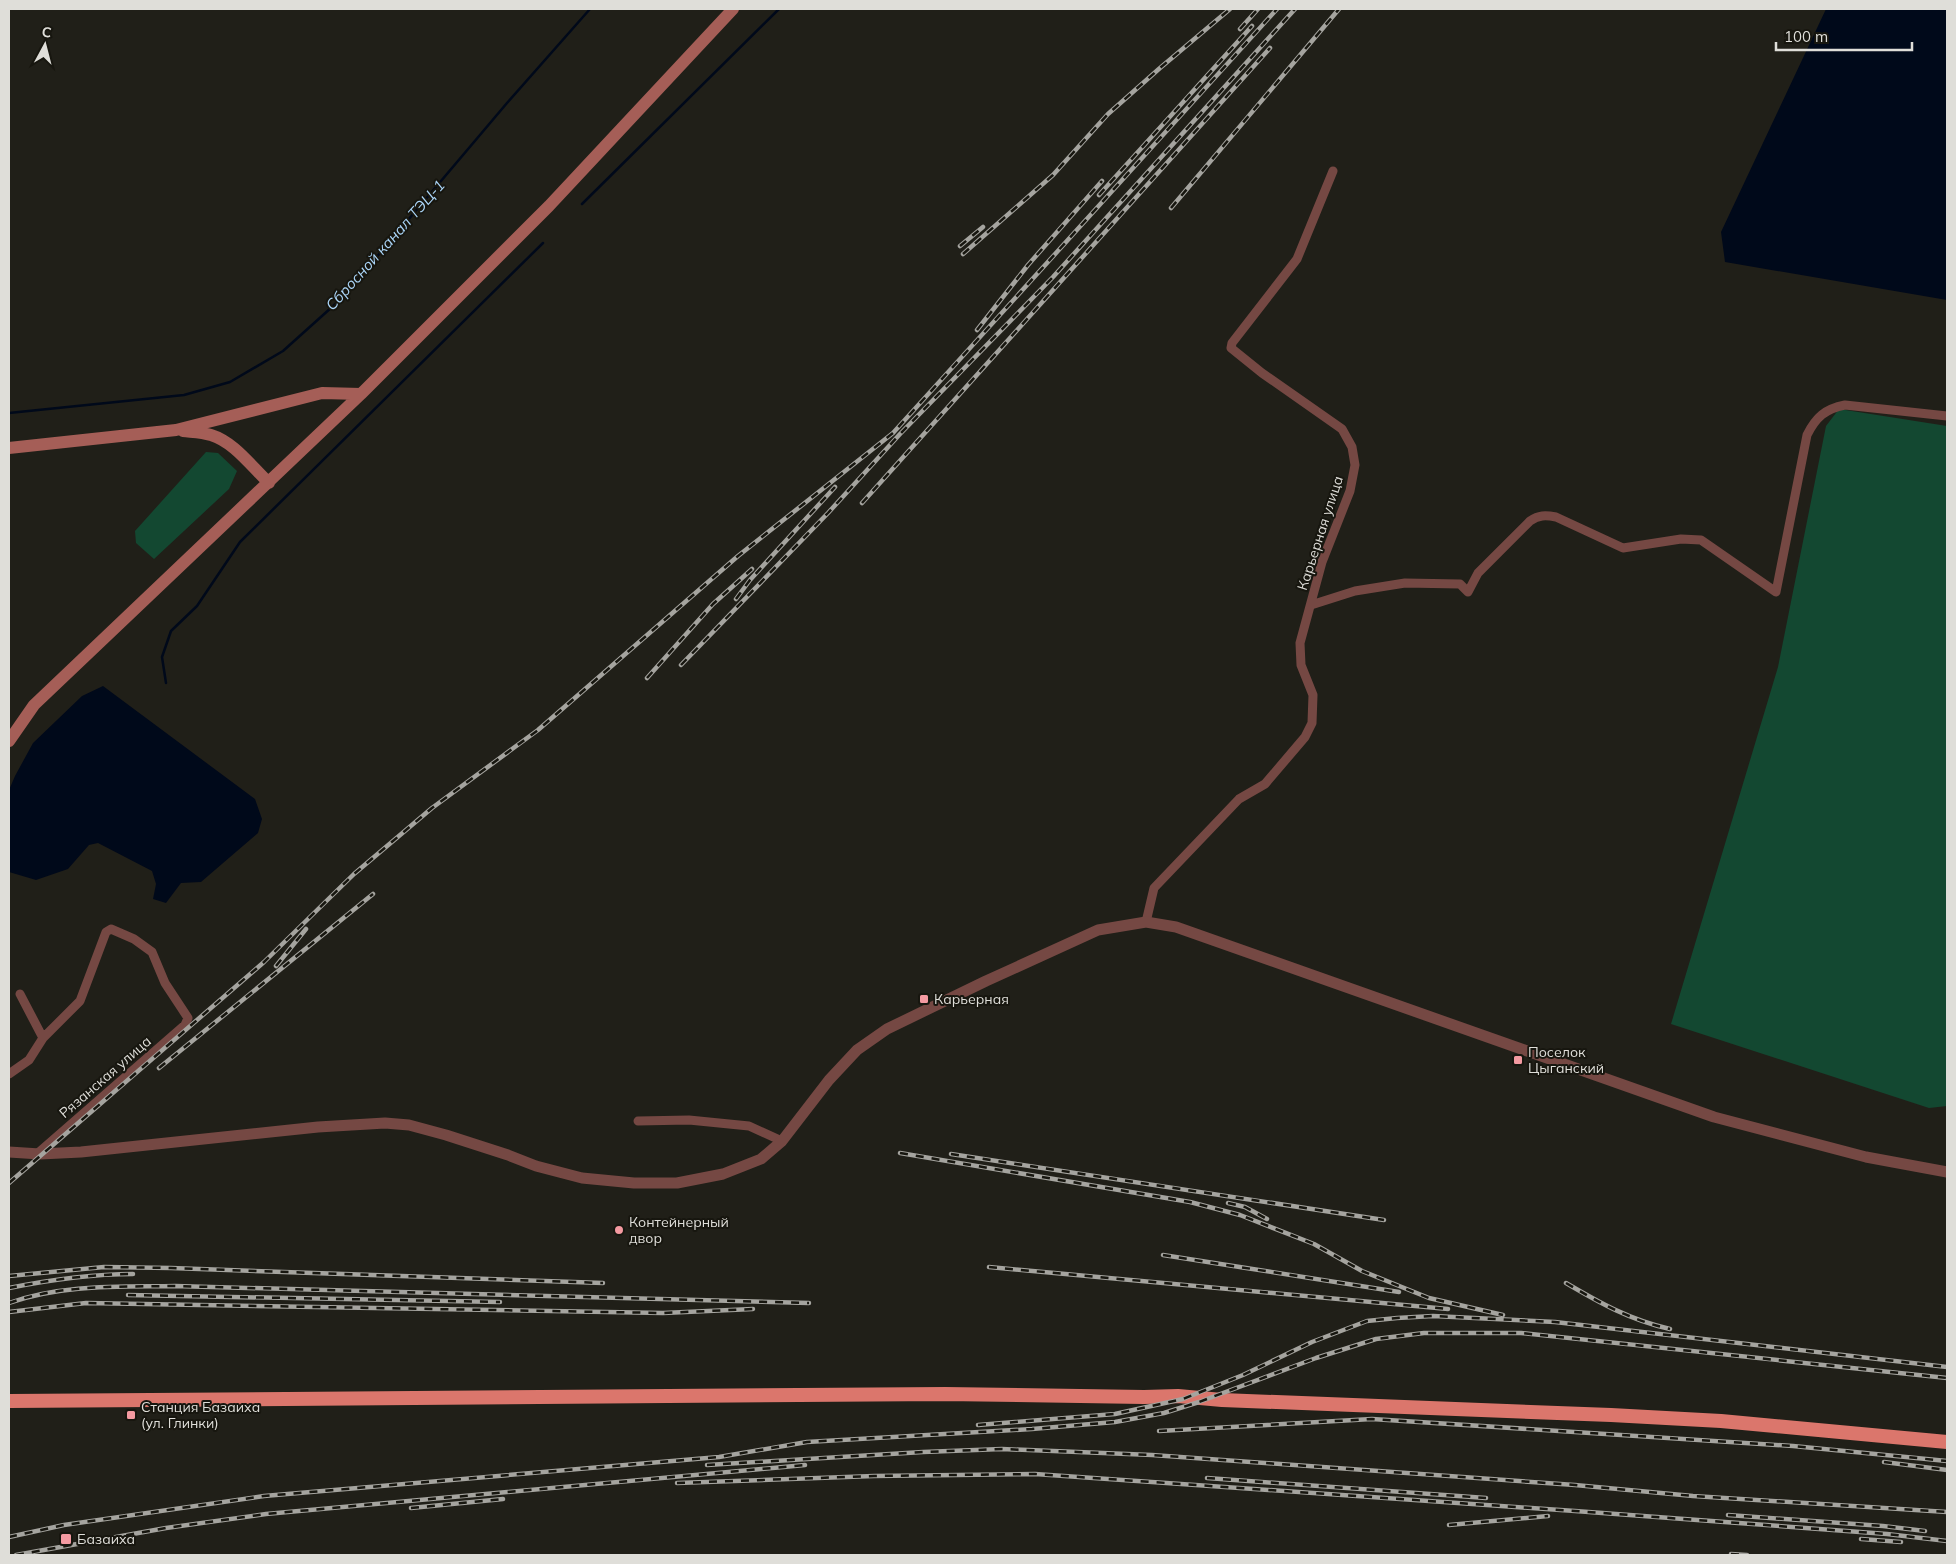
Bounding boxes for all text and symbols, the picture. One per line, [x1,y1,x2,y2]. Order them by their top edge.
north arrow [20,20,70,70]
scale bar [1776,20,1912,52]
text: С [41,23,52,42]
text: 100 m [1784,27,1828,46]
water label: Сбросной канал ТЭЦ-1 [321,176,449,314]
street label: Карьерная улица [1293,473,1347,593]
place label: Карьерная [934,990,1009,1008]
marker: Карьерная [918,993,930,1005]
street label: Рязанская улица [55,1032,155,1122]
place label: Поселок Цыганский [1528,1043,1604,1077]
marker: Поселок Цыганский [1512,1054,1524,1066]
place label: Контейнерный двор [629,1213,729,1247]
marker: Контейнерный двор [613,1224,625,1236]
place label: Станция Базаиха (ул. Глинки) [141,1398,260,1432]
marker: Станция Базаиха (ул. Глинки) [125,1409,137,1421]
place label: Базаиха [77,1530,135,1548]
marker: Базаиха [59,1532,73,1546]

